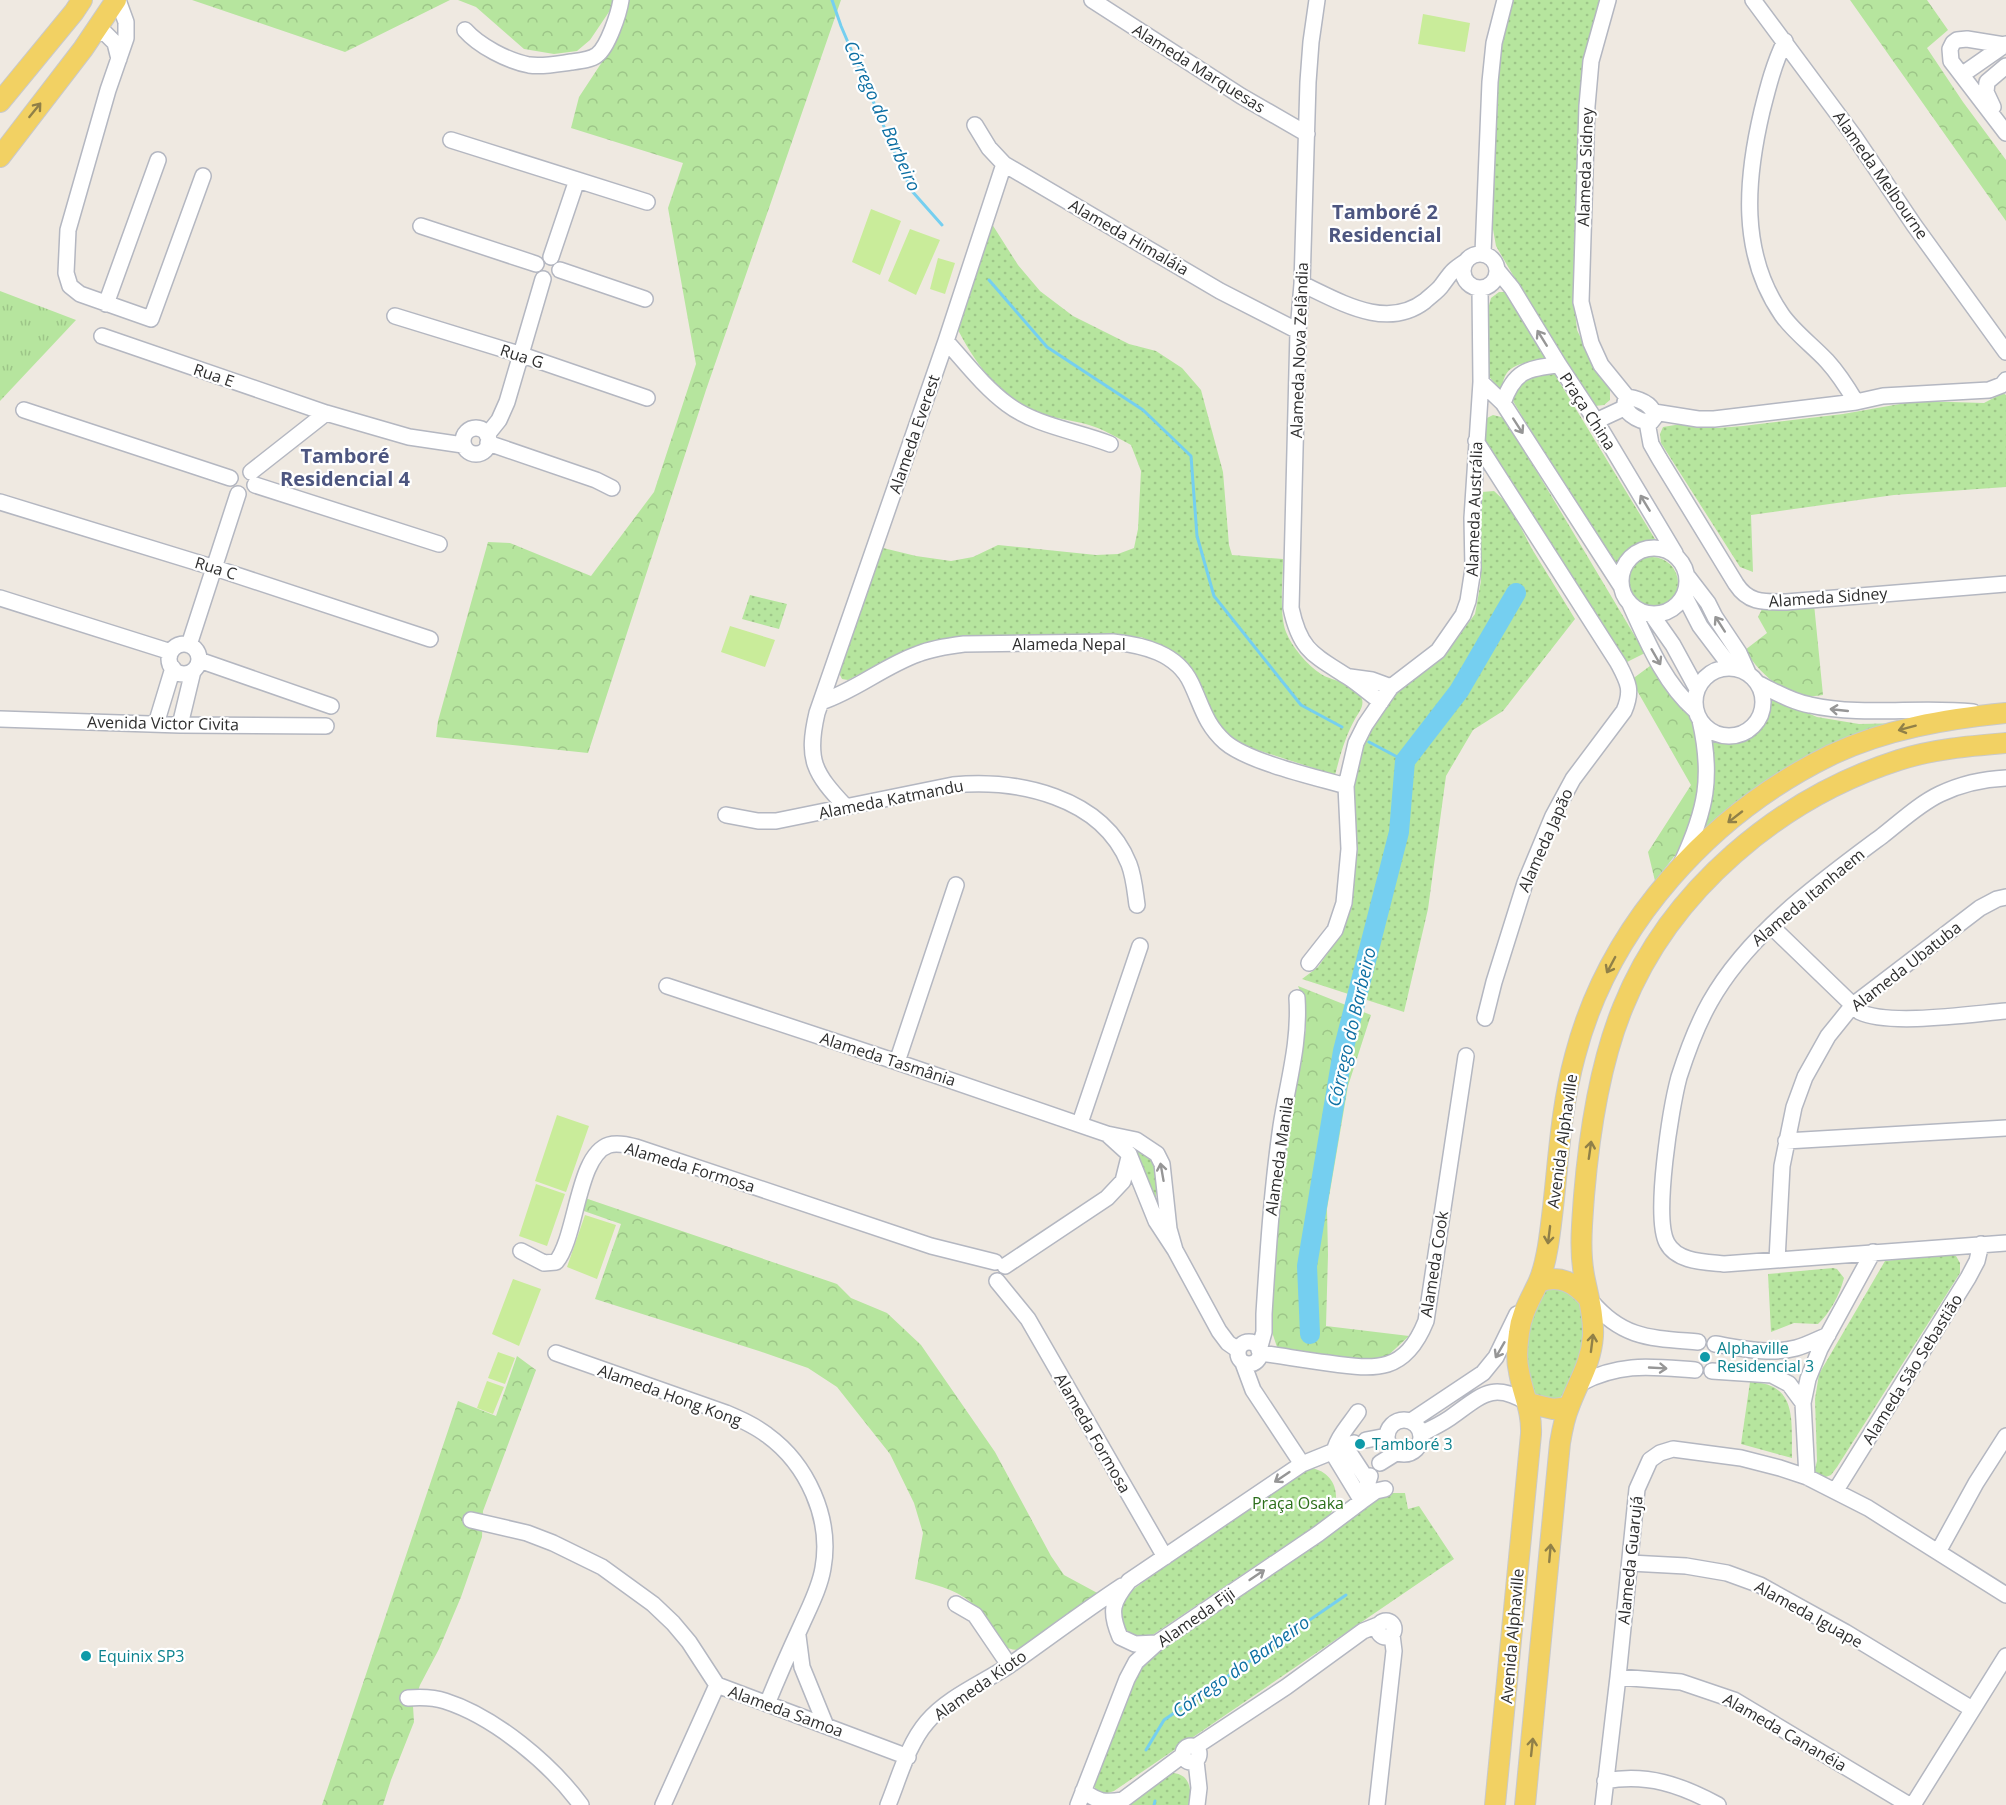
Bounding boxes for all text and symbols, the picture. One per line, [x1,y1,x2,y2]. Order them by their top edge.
street label: Alameda Marquesas [1129,18,1269,118]
water label: Córrego do Barbeiro [839,36,927,195]
one-way arrow [29,103,42,119]
street label: Alameda Sidney [1572,106,1598,227]
street label: Alameda Melbourne [1828,107,1934,243]
street label: Alameda Himaláia [1065,194,1193,280]
district label: Tamboré 2 Residencial [1328,198,1442,248]
street label: Alameda Nova Zelândia [1285,262,1313,438]
one-way arrow [1535,330,1547,347]
street label: Rua G [497,339,547,373]
street label: Rua E [191,358,237,392]
street label: Praça China [1555,368,1621,454]
street label: Alameda Everest [883,371,945,496]
one-way arrow [1512,418,1524,434]
street label: Alameda Austrália [1461,441,1487,577]
district label: Tamboré Residencial 4 [280,442,411,492]
one-way arrow [1638,495,1650,512]
street label: Rua C [192,551,240,585]
street label: Alameda Sidney [1768,582,1889,612]
one-way arrow [1713,616,1725,633]
street label: Alameda Nepal [1012,633,1126,655]
one-way arrow [1650,648,1662,665]
one-way arrow [1830,704,1850,715]
street label: Avenida Victor Civita [87,711,239,735]
one-way arrow [1898,723,1917,735]
street label: Alameda Katmandu [817,774,965,824]
street label: Alameda Japão [1512,785,1578,895]
one-way arrow [1727,810,1743,823]
street label: Alameda Itanhaem [1747,843,1869,951]
street label: Alameda Ubatuba [1846,916,1966,1016]
water label: Córrego do Barbeiro [1321,945,1381,1109]
one-way arrow [1605,956,1616,974]
street label: Alameda Tasmânia [817,1027,959,1091]
street label: Avenida Alphaville [1542,1072,1582,1210]
street label: Alameda Manila [1260,1095,1298,1217]
street label: Alameda Formosa [622,1137,758,1197]
one-way arrow [1585,1140,1596,1160]
one-way arrow [1157,1163,1168,1182]
street label: Alameda Cook [1415,1209,1453,1319]
one-way arrow [1544,1225,1555,1245]
street label: Alameda São Sebastião [1857,1290,1967,1448]
one-way arrow [1587,1333,1598,1353]
place label: Alphaville Residencial 3 [1717,1337,1814,1377]
one-way arrow [1493,1341,1505,1358]
marker: Alphaville Residencial 3 [1698,1350,1712,1364]
street label: Alameda Hong Kong [595,1359,745,1431]
one-way arrow [1647,1362,1667,1374]
street label: Alameda Formosa [1050,1369,1136,1497]
place label: Tamboré 3 [1372,1433,1453,1455]
marker: Tamboré 3 [1353,1437,1367,1451]
one-way arrow [1275,1471,1291,1483]
park label: Praça Osaka [1252,1492,1344,1514]
street label: Alameda Guarujá [1612,1495,1648,1625]
one-way arrow [1545,1543,1556,1563]
street label: Avenida Alphaville [1495,1568,1529,1704]
one-way arrow [1249,1569,1265,1581]
street label: Alameda Iguape [1751,1575,1867,1653]
street label: Alameda Fiji [1153,1582,1239,1652]
water label: Córrego do Barbeiro [1167,1610,1314,1723]
place label: Equinix SP3 [98,1645,184,1667]
street label: Alameda Kioto [929,1645,1031,1725]
marker: Equinix SP3 [79,1649,93,1663]
street label: Alameda Samoa [726,1680,846,1742]
street label: Alameda Cananéia [1719,1688,1851,1776]
one-way arrow [1527,1737,1538,1757]

